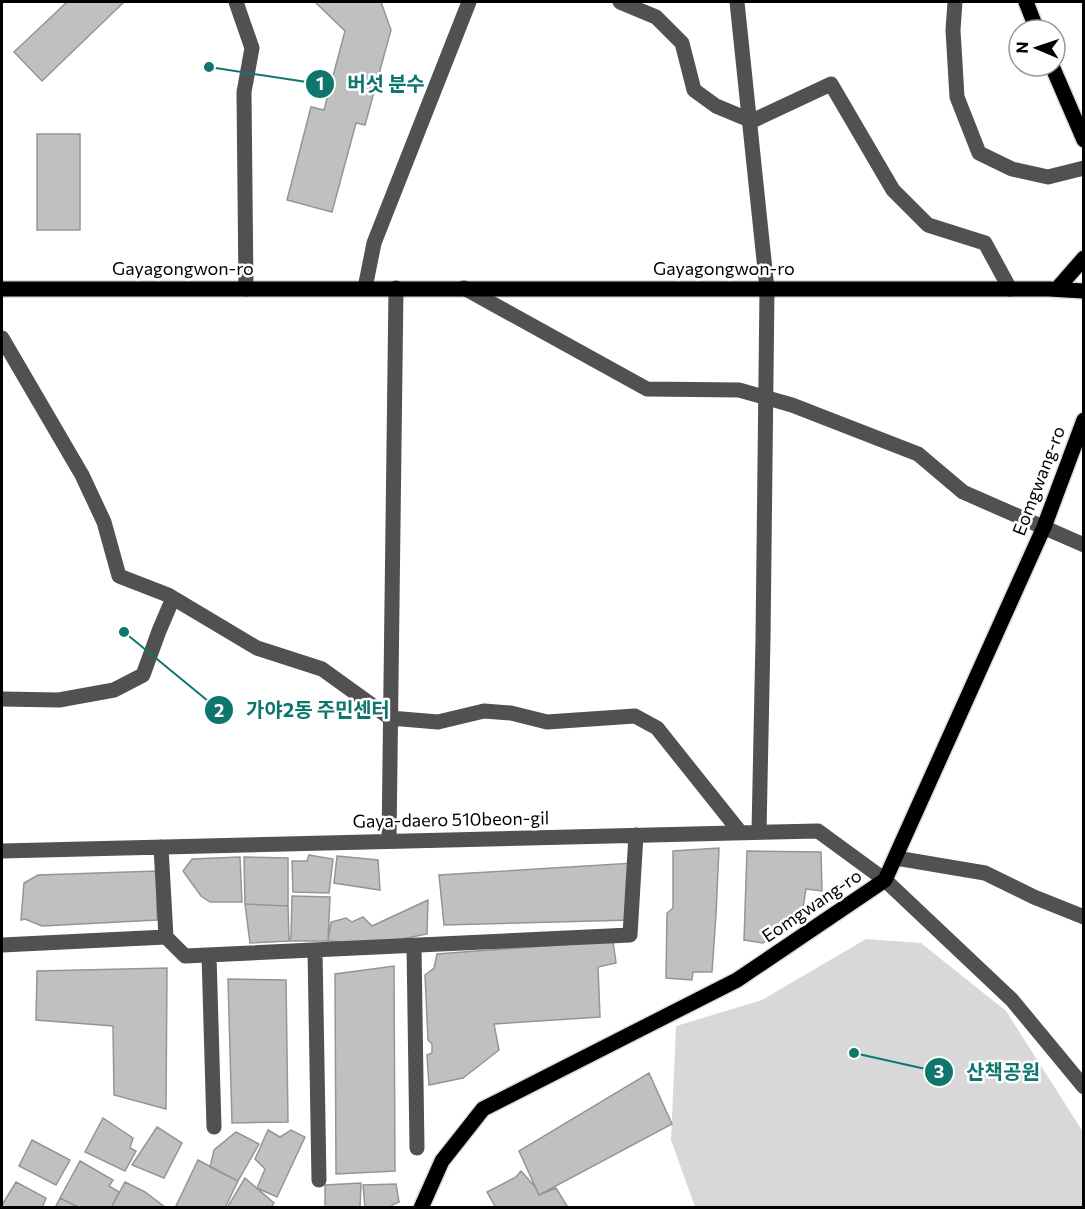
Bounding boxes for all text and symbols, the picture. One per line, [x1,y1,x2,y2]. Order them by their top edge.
north arrow [1007,18,1067,78]
text: N [1012,41,1031,54]
callout: 버섯 분수 [305,65,437,103]
text: 버섯 분수 [347,71,425,95]
text: 1 [316,72,324,94]
street label: Gayagongwon-ro [112,257,254,279]
street label: Gayagongwon-ro [653,257,795,279]
street label: Eomgwang-ro [1007,423,1069,538]
callout: 가야2동 주민센터 [204,691,402,729]
text: 가야2동 주민센터 [246,697,390,721]
text: 2 [214,699,224,721]
street label: Gaya-daero 510beon-gil [353,806,549,832]
street label: Eomgwang-ro [757,864,865,947]
callout: 산책공원 [924,1053,1052,1091]
text: 산책공원 [966,1059,1040,1083]
text: 3 [934,1060,944,1082]

